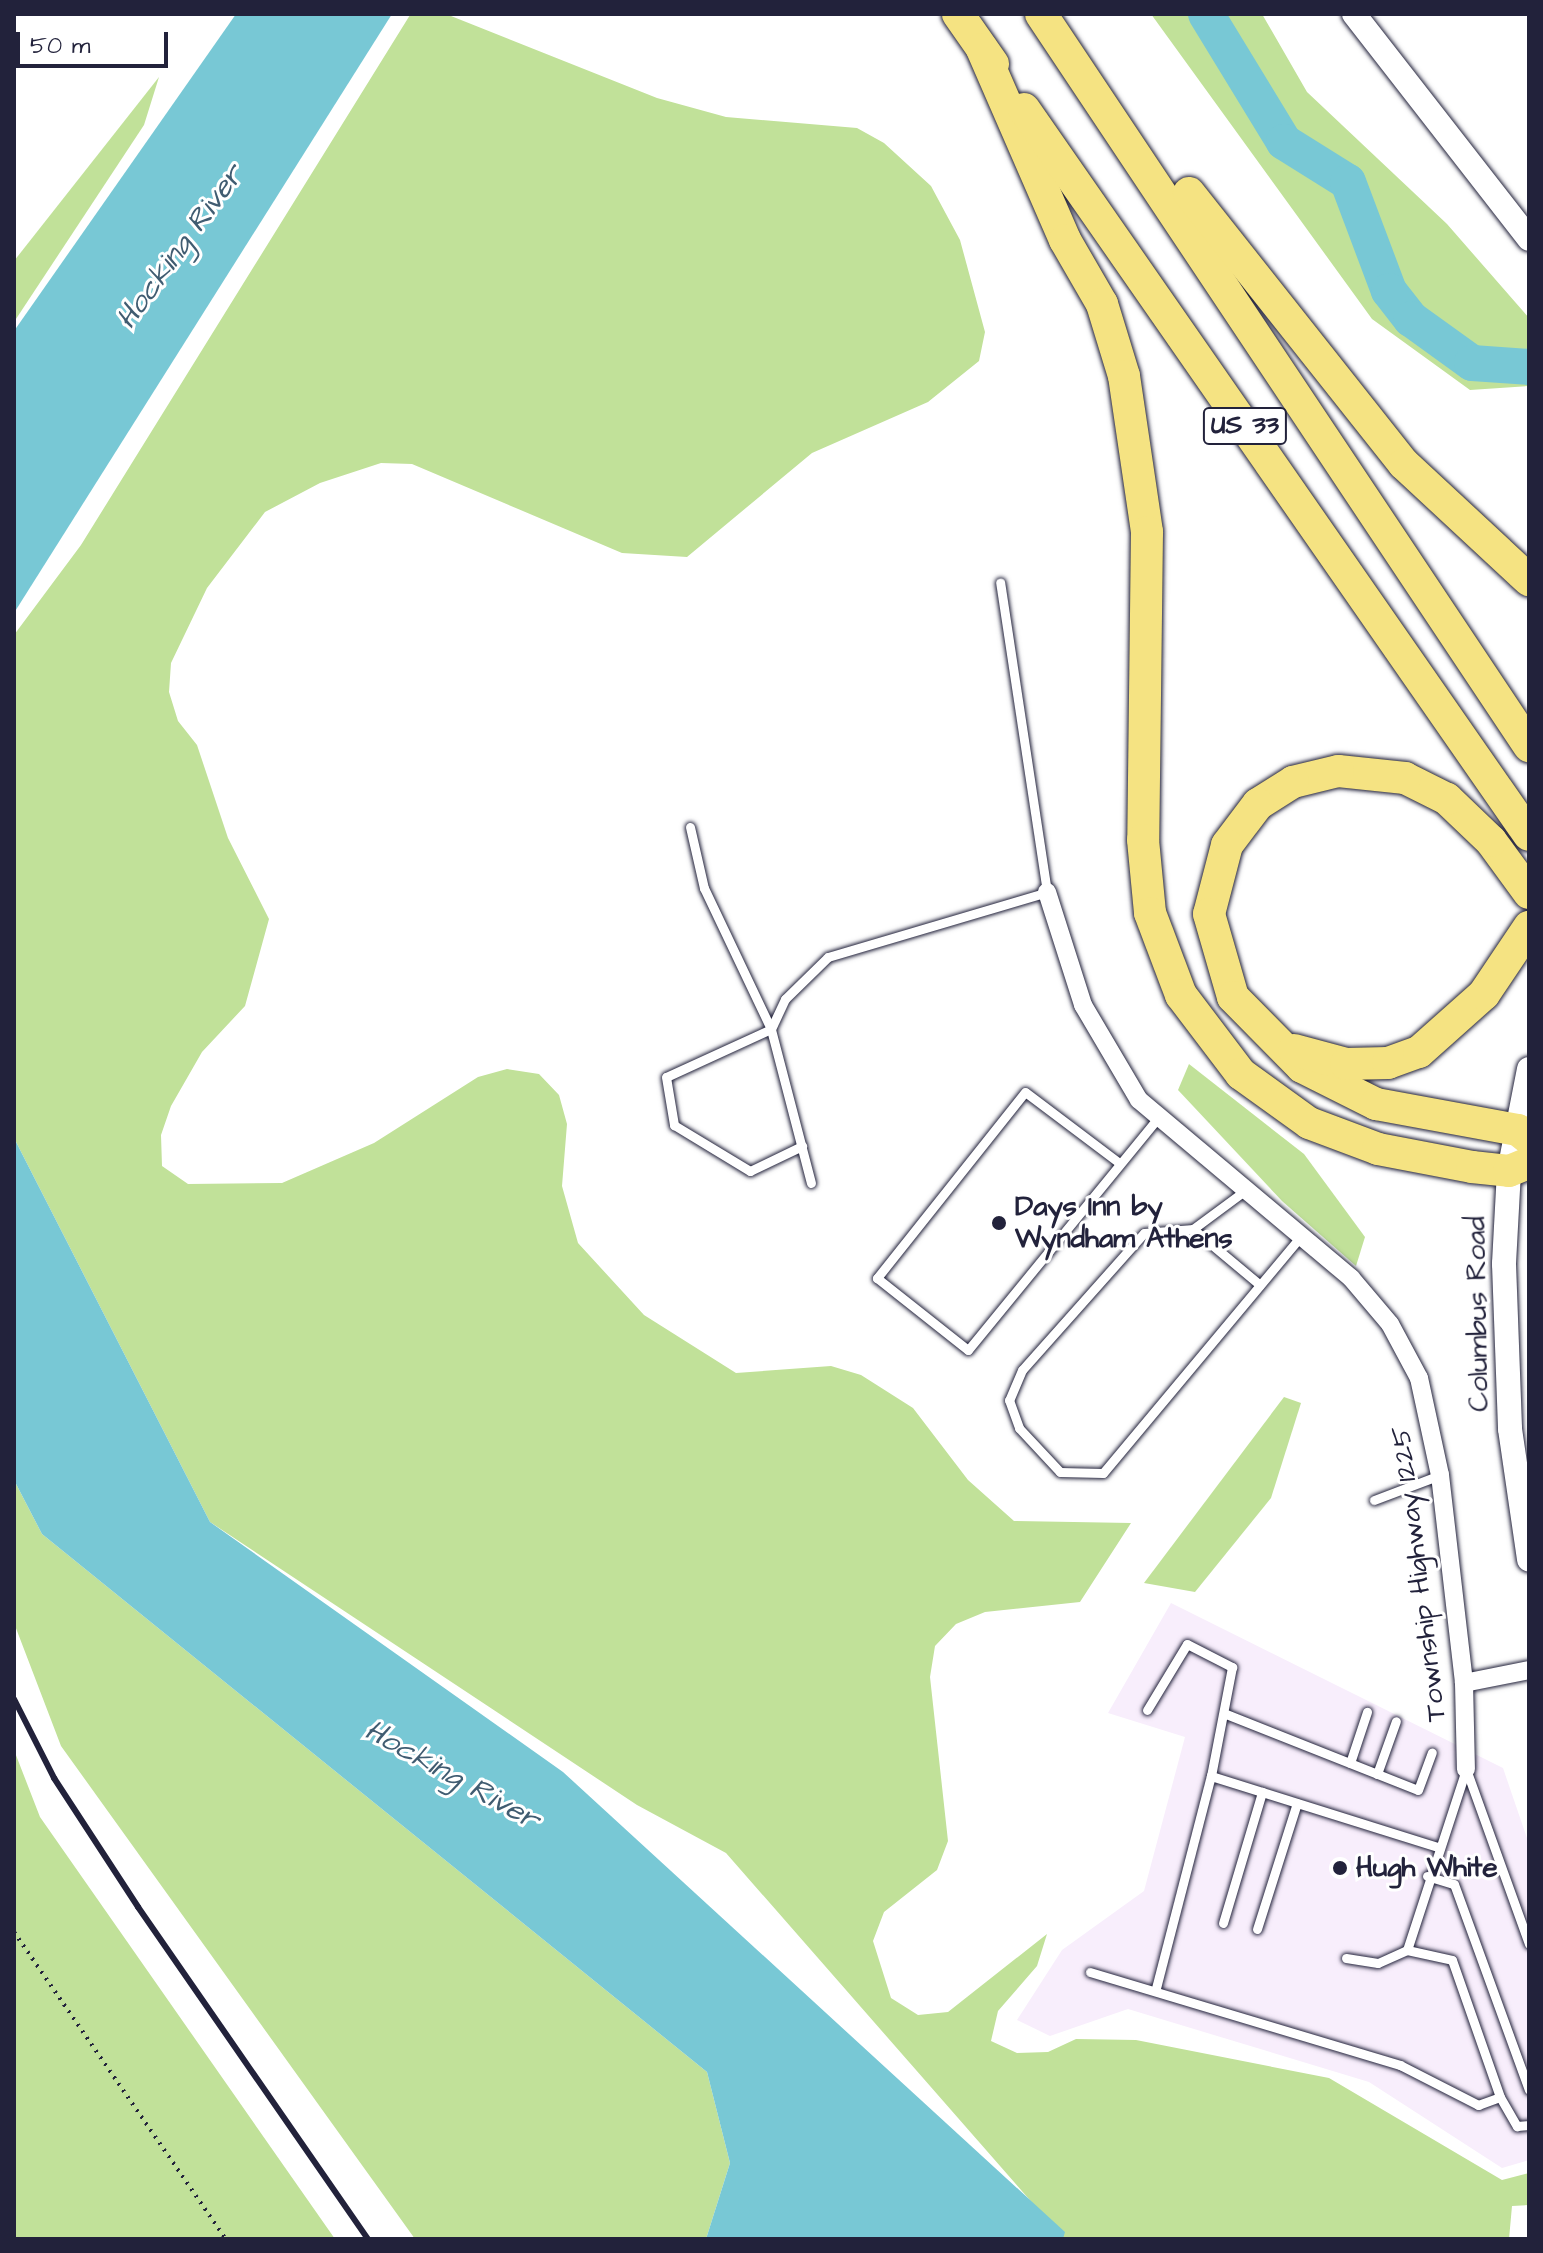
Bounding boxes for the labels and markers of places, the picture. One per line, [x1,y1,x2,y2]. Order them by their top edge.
place label: Days Inn by Wyndham Athens [1015,1190,1232,1256]
marker: Days Inn by Wyndham Athens [990,1214,1008,1232]
place label: Hugh White [1356,1851,1498,1885]
marker: Hugh White [1331,1859,1349,1877]

